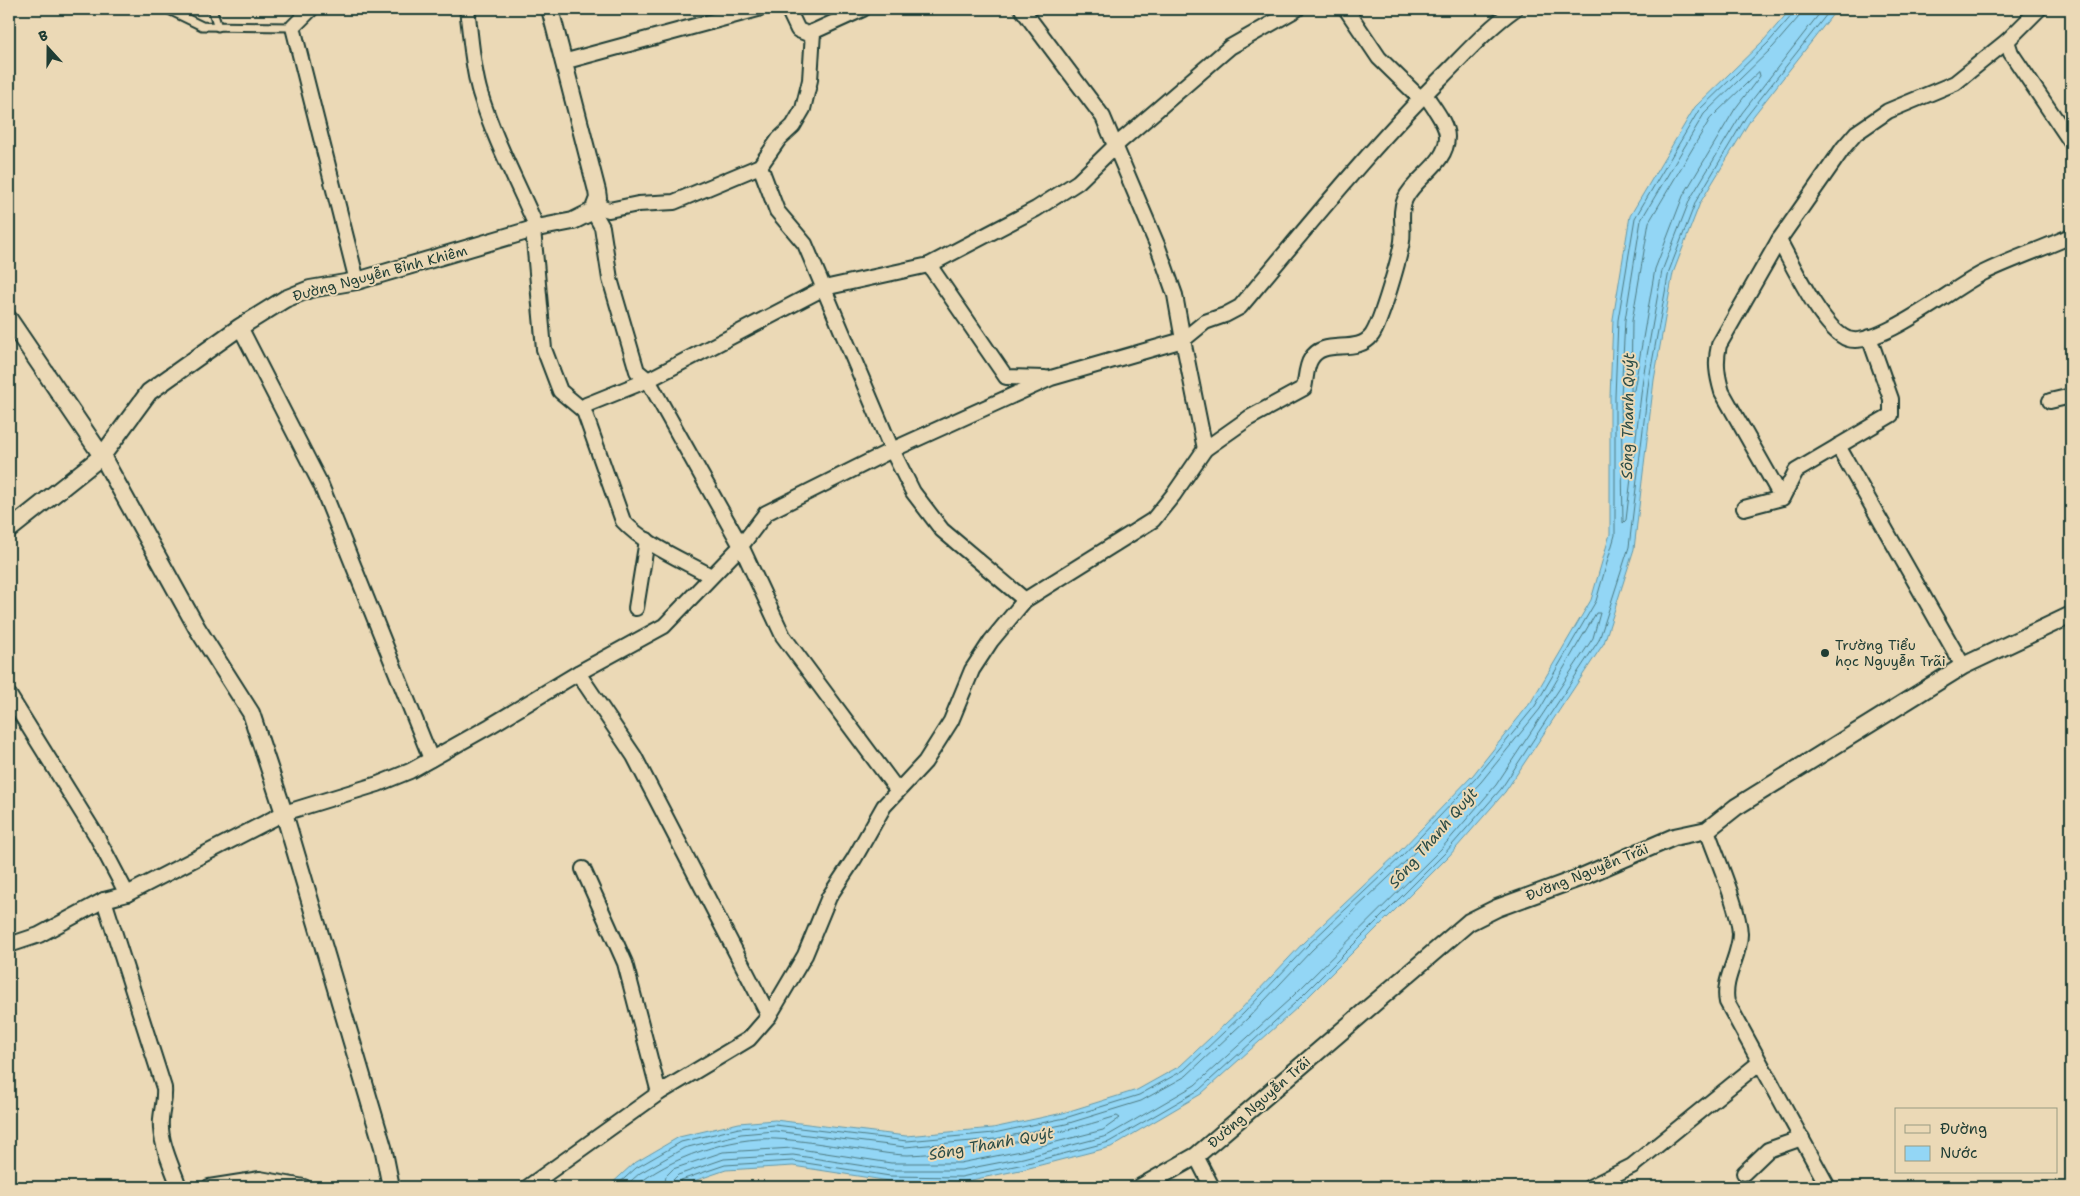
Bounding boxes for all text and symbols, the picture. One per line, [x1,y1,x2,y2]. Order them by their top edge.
north arrow [22,22,72,72]
text: B [36,26,51,46]
street label: Đường Nguyễn Bỉnh Khiêm [291,241,469,305]
water label: Sông Thanh Quýt [1617,352,1639,479]
place label: Trường Tiểu học Nguyễn Trãi [1835,636,1946,670]
marker: Trường Tiểu học Nguyễn Trãi [1819,647,1831,659]
water label: Sông Thanh Quýt [1384,783,1482,892]
street label: Đường Nguyễn Trãi [1523,839,1651,905]
street label: Đường Nguyễn Trãi [1204,1052,1314,1152]
legend [1895,1108,2058,1174]
text: Đường [1940,1119,1987,1139]
water label: Sông Thanh Quýt [927,1123,1055,1165]
text: Nước [1940,1143,1977,1163]

